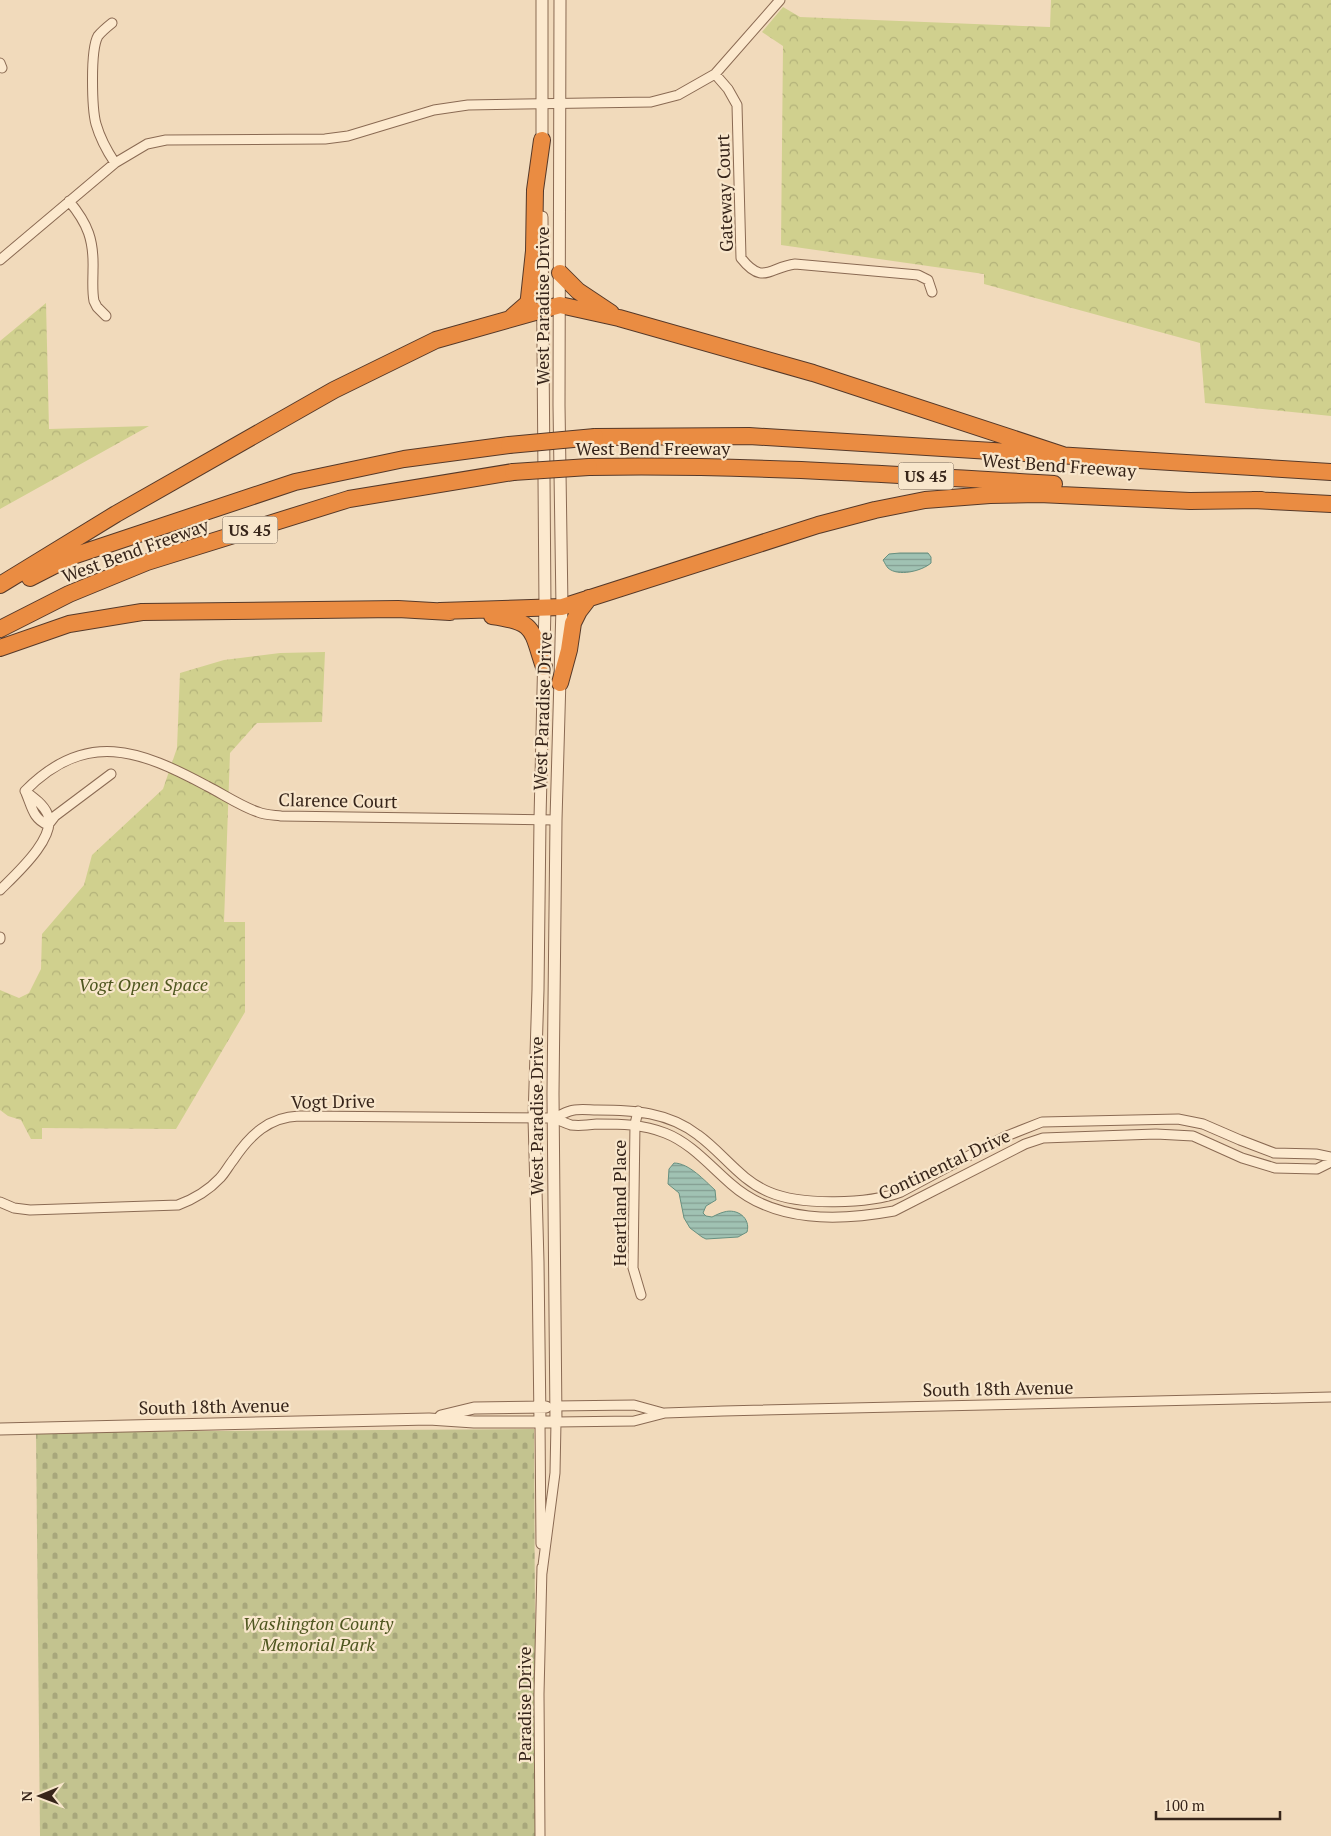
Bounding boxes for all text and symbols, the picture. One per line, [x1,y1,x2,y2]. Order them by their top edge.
street label: Gateway Court [710,133,738,252]
street label: West Paradise Drive [530,227,554,385]
street label: West Bend Freeway [576,436,731,460]
street label: West Bend Freeway [981,448,1138,482]
road number: US 45 [898,462,954,490]
street label: West Bend Freeway [58,512,213,588]
road number: US 45 [222,516,278,544]
street label: West Paradise Drive [527,631,557,791]
street label: Clarence Court [278,787,398,813]
park label: Vogt Open Space [78,972,208,996]
street label: West Paradise Drive [524,1037,548,1195]
street label: Vogt Drive [291,1088,375,1114]
street label: Continental Drive [874,1123,1014,1205]
street label: Heartland Place [607,1140,631,1266]
street label: South 18th Avenue [922,1375,1074,1401]
street label: South 18th Avenue [138,1393,290,1419]
park label: Washington County Memorial Park [243,1611,394,1656]
street label: Paradise Drive [512,1646,536,1762]
north arrow [15,1771,65,1821]
scale bar [1156,1788,1280,1820]
text: N [17,1790,36,1802]
text: 100 m [1164,1795,1205,1815]

